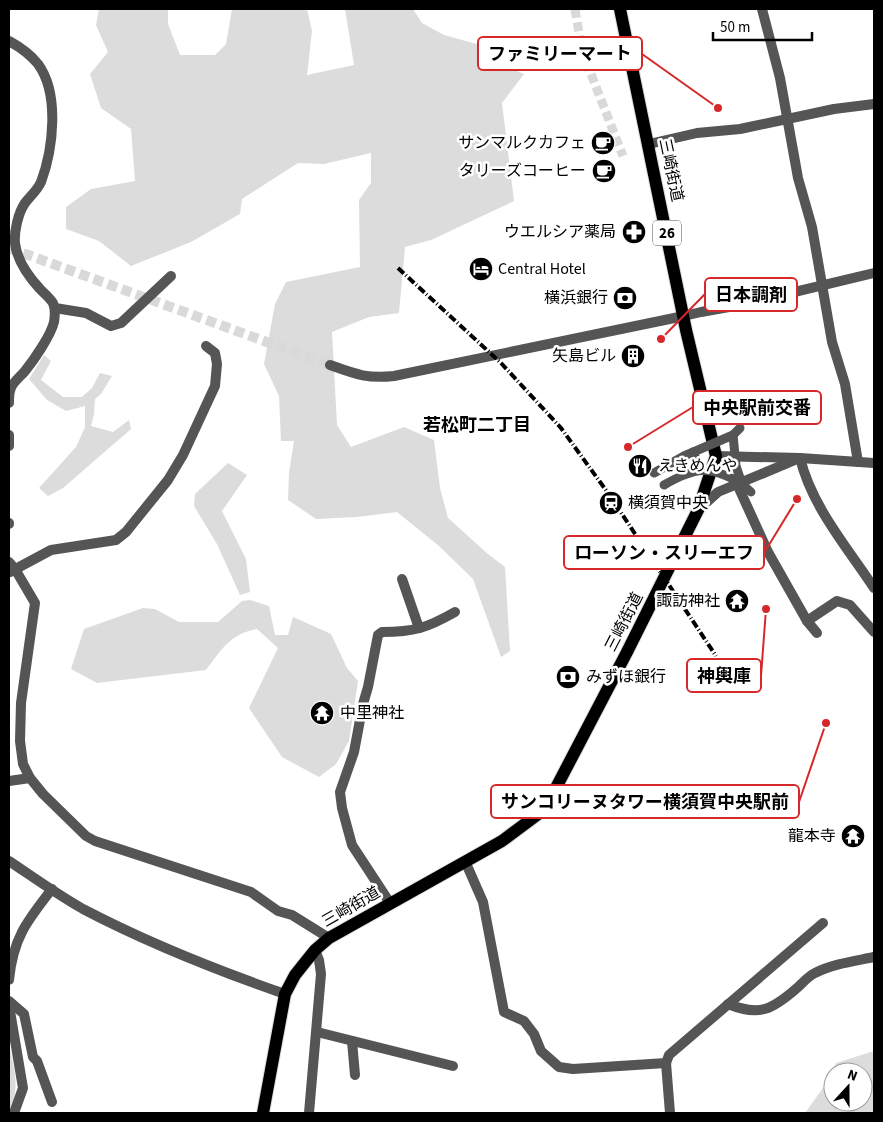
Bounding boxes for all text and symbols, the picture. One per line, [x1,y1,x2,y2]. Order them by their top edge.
scale bar [713,10,812,42]
text: 50 m [720,17,750,38]
callout: ファミリーマート [478,37,642,70]
text: ファミリーマート [488,42,632,67]
cafe icon: サンマルクカフェ [590,130,616,156]
place label: サンマルクカフェ [458,132,586,154]
street label: 三崎街道 [654,136,688,204]
cafe icon: タリーズコーヒー [591,158,617,184]
place label: タリーズコーヒー [459,160,586,182]
pharmacy icon: ウエルシア薬局 [621,219,647,245]
road number: 26 [653,220,681,246]
place label: ウエルシア薬局 [504,221,616,243]
hotel icon: Central Hotel [468,256,494,282]
place label: Central Hotel [498,258,586,280]
callout: 日本調剤 [705,278,797,311]
text: 日本調剤 [715,283,787,308]
bank icon: 横浜銀行 [612,285,638,311]
place label: 横浜銀行 [544,287,608,309]
building icon: 矢島ビル [620,343,646,369]
place label: 矢島ビル [552,345,616,367]
callout: 中央駅前交番 [693,391,821,424]
text: 中央駅前交番 [703,396,811,421]
district label: 若松町二丁目 [423,413,531,438]
restaurant icon: えきめんや [627,453,653,479]
place label: えきめんや [658,455,738,477]
station icon: 横須賀中央 [598,490,624,516]
place label: 横須賀中央 [628,492,708,514]
callout: ローソン・スリーエフ [564,536,764,569]
text: ローソン・スリーエフ [574,541,754,566]
street label: 三崎街道 [600,588,648,656]
temple icon: 諏訪神社 [724,588,750,614]
place label: 諏訪神社 [656,590,720,612]
callout: 神輿庫 [687,659,761,692]
bank icon: みずほ銀行 [555,664,581,690]
text: 神輿庫 [697,664,751,689]
place label: みずほ銀行 [586,666,666,688]
temple icon: 中里神社 [309,700,335,726]
place label: 中里神社 [340,702,404,724]
callout: サンコリーヌタワー横須賀中央駅前 [491,785,799,818]
text: サンコリーヌタワー横須賀中央駅前 [501,790,789,815]
temple icon: 龍本寺 [840,823,866,849]
place label: 龍本寺 [788,825,836,847]
street label: 三崎街道 [318,881,384,933]
north arrow [823,1062,873,1112]
text: N [844,1065,860,1087]

